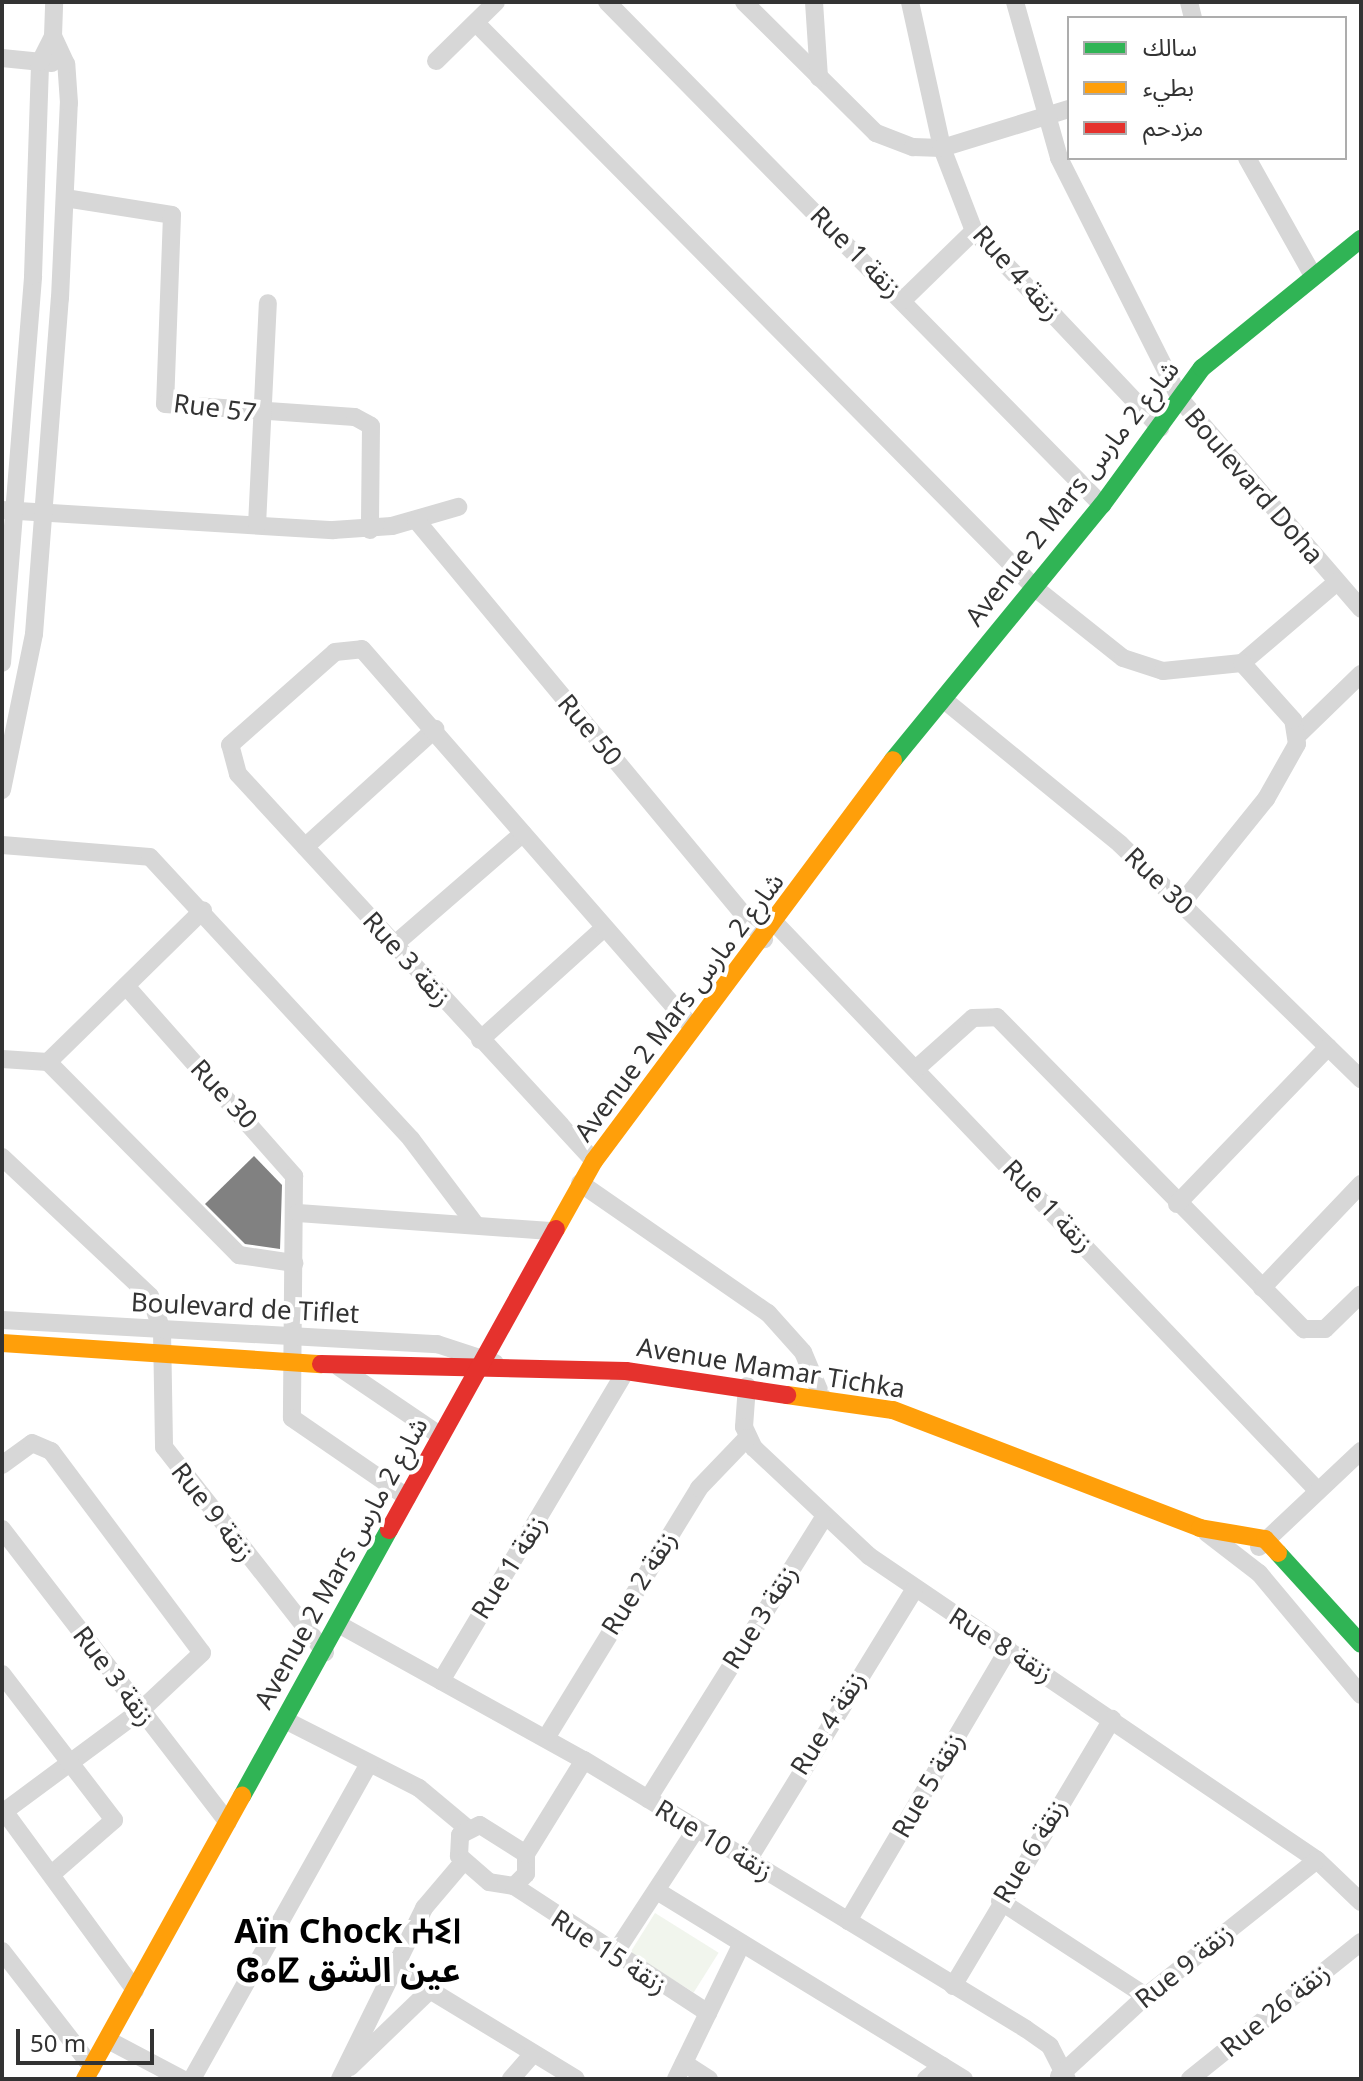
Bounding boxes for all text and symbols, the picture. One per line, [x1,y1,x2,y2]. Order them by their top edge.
legend [1067,16,1347,160]
text: سالك [1143,30,1197,63]
text: بطيء [1143,70,1194,103]
text: مزدحم [1143,110,1203,143]
street label: Rue 1 زنقة [804,200,908,304]
street label: Rue 4 زنقة [966,219,1068,327]
street label: Avenue 2 Mars شارع 2 مارس [959,354,1185,632]
street label: Rue 57 [172,387,258,429]
street label: Boulevard Doha [1178,402,1330,570]
street label: Rue 50 [551,688,629,772]
street label: Rue 30 [1118,841,1200,921]
street label: Avenue 2 Mars شارع 2 مارس [568,867,790,1147]
street label: Rue 3 زنقة [356,905,458,1013]
street label: Rue 30 [184,1053,264,1135]
street label: Rue 1 زنقة [996,1153,1100,1259]
street label: Boulevard de Tiflet [130,1286,360,1330]
street label: Avenue Mamar Tichka [635,1331,907,1405]
street label: Avenue 2 Mars شارع 2 مارس [248,1412,434,1714]
street label: Rue 9 زنقة [165,1456,261,1568]
street label: Rue 1 زنقة [465,1509,553,1625]
street label: Rue 2 زنقة [595,1525,683,1641]
street label: Rue 3 زنقة [716,1559,804,1675]
street label: Rue 8 زنقة [943,1601,1059,1689]
street label: Rue 3 زنقة [66,1620,162,1732]
street label: Rue 4 زنقة [784,1665,872,1781]
street label: Rue 5 زنقة [885,1727,971,1843]
street label: Rue 10 زنقة [650,1793,778,1887]
street label: Rue 6 زنقة [987,1793,1073,1909]
street label: Rue 15 زنقة [545,1903,673,2001]
district label: Aïn Chock ⵄⵉⵏ ⵛⴰⵇ عين الشق [234,1910,462,1990]
street label: Rue 9 زنقة [1129,1917,1239,2015]
street label: Rue 26 زنقة [1214,1957,1336,2063]
scale bar [20,2013,158,2063]
text: 50 m [30,2026,86,2059]

